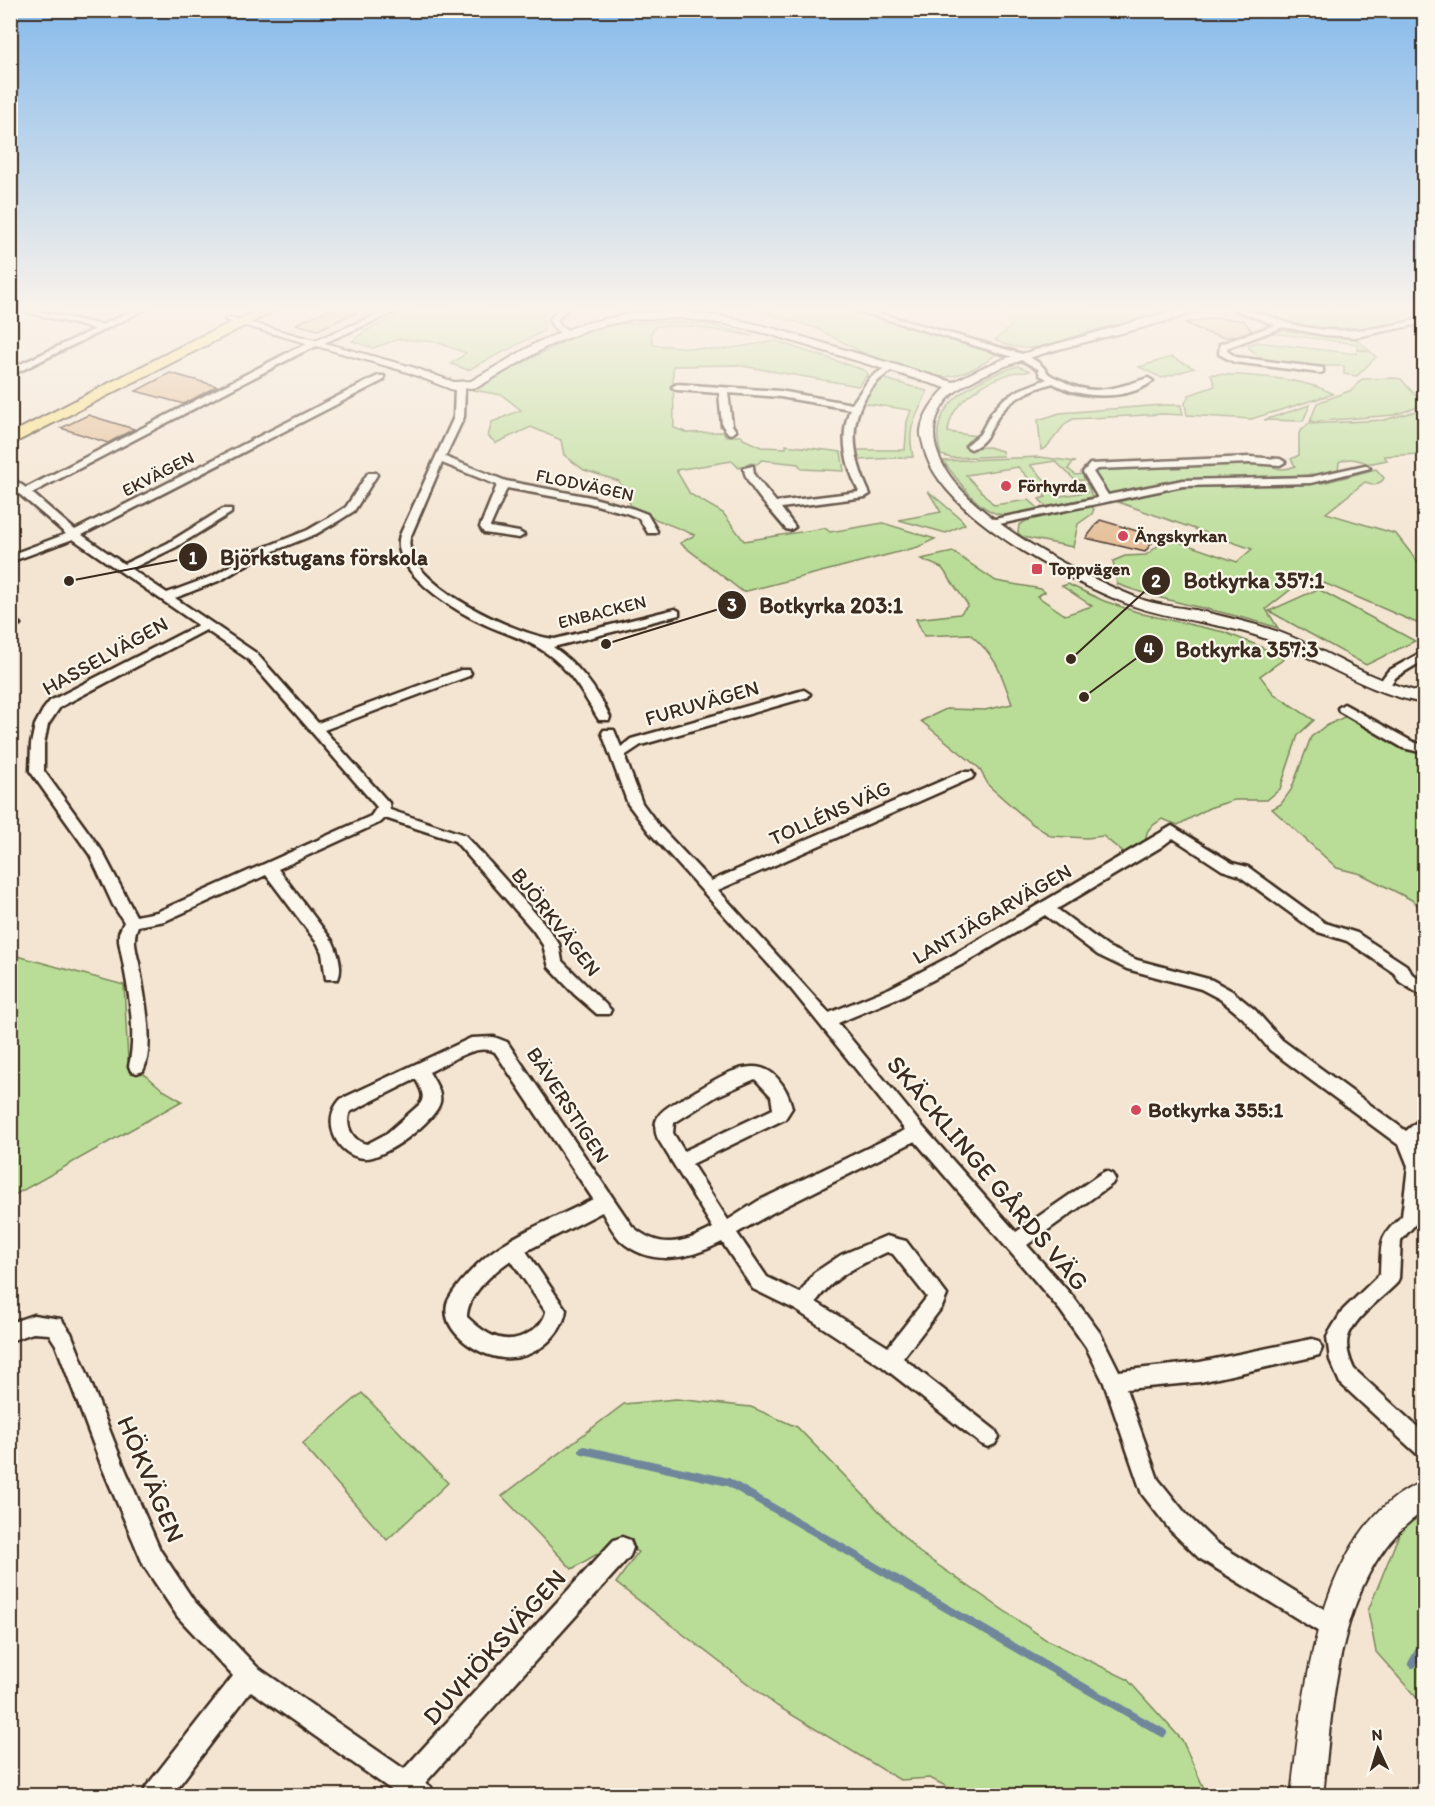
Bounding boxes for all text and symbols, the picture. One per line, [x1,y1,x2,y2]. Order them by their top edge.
street label: EKVÄGEN [118,446,198,502]
street label: FLODVÄGEN [534,464,636,506]
place label: Förhyrda [1018,475,1088,497]
marker: Förhyrda [999,479,1013,493]
place label: Ängskyrkan [1134,525,1228,547]
marker: Ängskyrkan [1116,529,1130,543]
callout: Björkstugans förskola [178,537,439,577]
text: Björkstugans förskola [220,544,428,571]
text: 1 [189,547,198,569]
place label: Toppvägen [1048,558,1130,580]
callout: Botkyrka 357:1 [1141,561,1336,601]
marker: Toppvägen [1030,562,1044,576]
text: Botkyrka 357:1 [1183,567,1325,594]
text: 2 [1151,570,1161,592]
callout: Botkyrka 203:1 [717,585,915,625]
street label: ENBACKEN [556,590,648,634]
text: Botkyrka 203:1 [759,592,904,619]
text: 3 [727,594,737,616]
street label: HASSELVÄGEN [37,611,172,700]
callout: Botkyrka 357:3 [1134,629,1330,669]
text: Botkyrka 357:3 [1176,636,1318,663]
text: 4 [1144,638,1155,660]
street label: FURUVÄGEN [642,674,762,731]
street label: TOLLÉNS VÄG [765,775,894,850]
street label: LANTJÄGARVÄGEN [908,858,1076,969]
street label: BJÖRKVÄGEN [506,862,607,981]
street label: BÄVERSTIGEN [522,1042,615,1167]
street label: SKÄCKLINGE GÅRDS VÄG [880,1049,1096,1297]
place label: Botkyrka 355:1 [1148,1097,1283,1123]
marker: Botkyrka 355:1 [1129,1103,1143,1117]
street label: HÖKVÄGEN [110,1411,192,1547]
street label: DUVHÖKSVÄGEN [415,1562,573,1732]
north arrow [1348,1719,1408,1779]
text: N [1371,1725,1383,1744]

